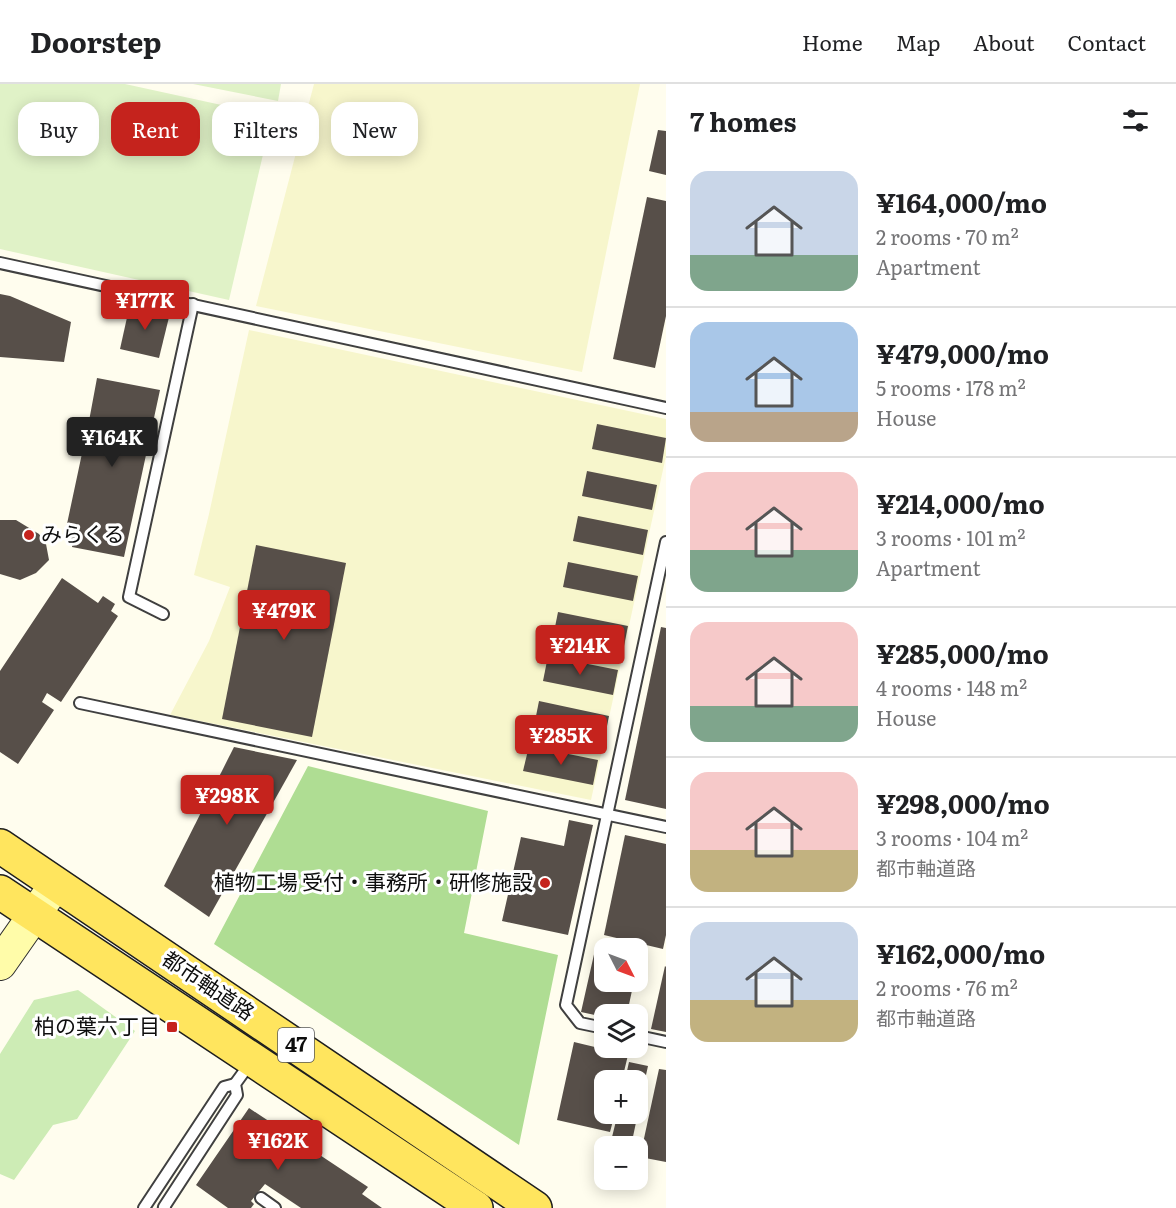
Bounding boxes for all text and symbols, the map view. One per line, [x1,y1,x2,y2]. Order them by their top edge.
text: Doorstep [30,20,161,62]
text: Home [802,26,863,57]
text: Map [896,26,940,57]
text: About [973,26,1035,57]
text: Contact [1068,26,1146,57]
text: 7 homes [690,101,796,140]
chip: Buy [18,102,99,156]
chip: Rent [111,102,200,156]
chip: Filters [212,102,319,156]
chip: New [331,102,418,156]
icon: filters [1119,104,1152,137]
text: ¥164,000/mo [876,182,1047,221]
icon: home [738,195,810,267]
text: 2 rooms · 70 m² [876,221,1019,251]
text: Apartment [876,251,981,281]
pin: ¥177K [103,280,187,331]
text: ¥177K [115,284,175,314]
text: ¥479,000/mo [876,333,1049,372]
icon: home [738,346,810,418]
text: 5 rooms · 178 m² [876,372,1026,402]
text: House [876,402,936,432]
pin: ¥164K [70,417,154,468]
text: ¥164K [81,421,143,451]
text: ¥214,000/mo [876,483,1045,522]
icon: home [738,496,810,568]
place label: みらくる [41,517,125,548]
text: 3 rooms · 101 m² [876,522,1025,552]
marker: みらくる [22,528,36,542]
text: Apartment [876,552,981,582]
pin: ¥479K [242,590,326,641]
text: ¥479K [252,594,316,624]
pin: ¥214K [538,625,622,676]
text: ¥214K [550,629,610,659]
text: ¥285,000/mo [876,633,1049,672]
icon: home [738,646,810,718]
text: 4 rooms · 148 m² [876,672,1027,702]
text: House [876,702,936,732]
pin: ¥285K [519,715,603,766]
text: ¥285K [529,719,593,749]
pin: ¥298K [185,775,269,826]
text: ¥298K [195,779,259,809]
text: ¥298,000/mo [876,783,1050,822]
icon: home [738,796,810,868]
text: 3 rooms · 104 m² [876,822,1028,852]
text: 都市軸道路 [876,852,976,882]
place label: 植物工場 受付・事務所・研修施設 [214,865,533,896]
marker: 植物工場 受付・事務所・研修施設 [538,876,552,890]
text: ¥162,000/mo [876,933,1045,972]
north arrow [594,938,648,992]
map controls [594,938,648,1190]
street label: 都市軸道路 [157,942,262,1026]
icon: home [738,946,810,1018]
text: 2 rooms · 76 m² [876,972,1018,1002]
text: 都市軸道路 [876,1002,976,1032]
button: layers [594,1004,648,1058]
place label: 柏の葉六丁目 [34,1009,160,1040]
marker: 柏の葉六丁目 [165,1020,179,1034]
road number: 47 [278,1028,314,1062]
button: + [594,1070,648,1124]
pin: ¥162K [236,1120,320,1171]
text: ¥162K [247,1124,309,1154]
button: − [594,1136,648,1190]

